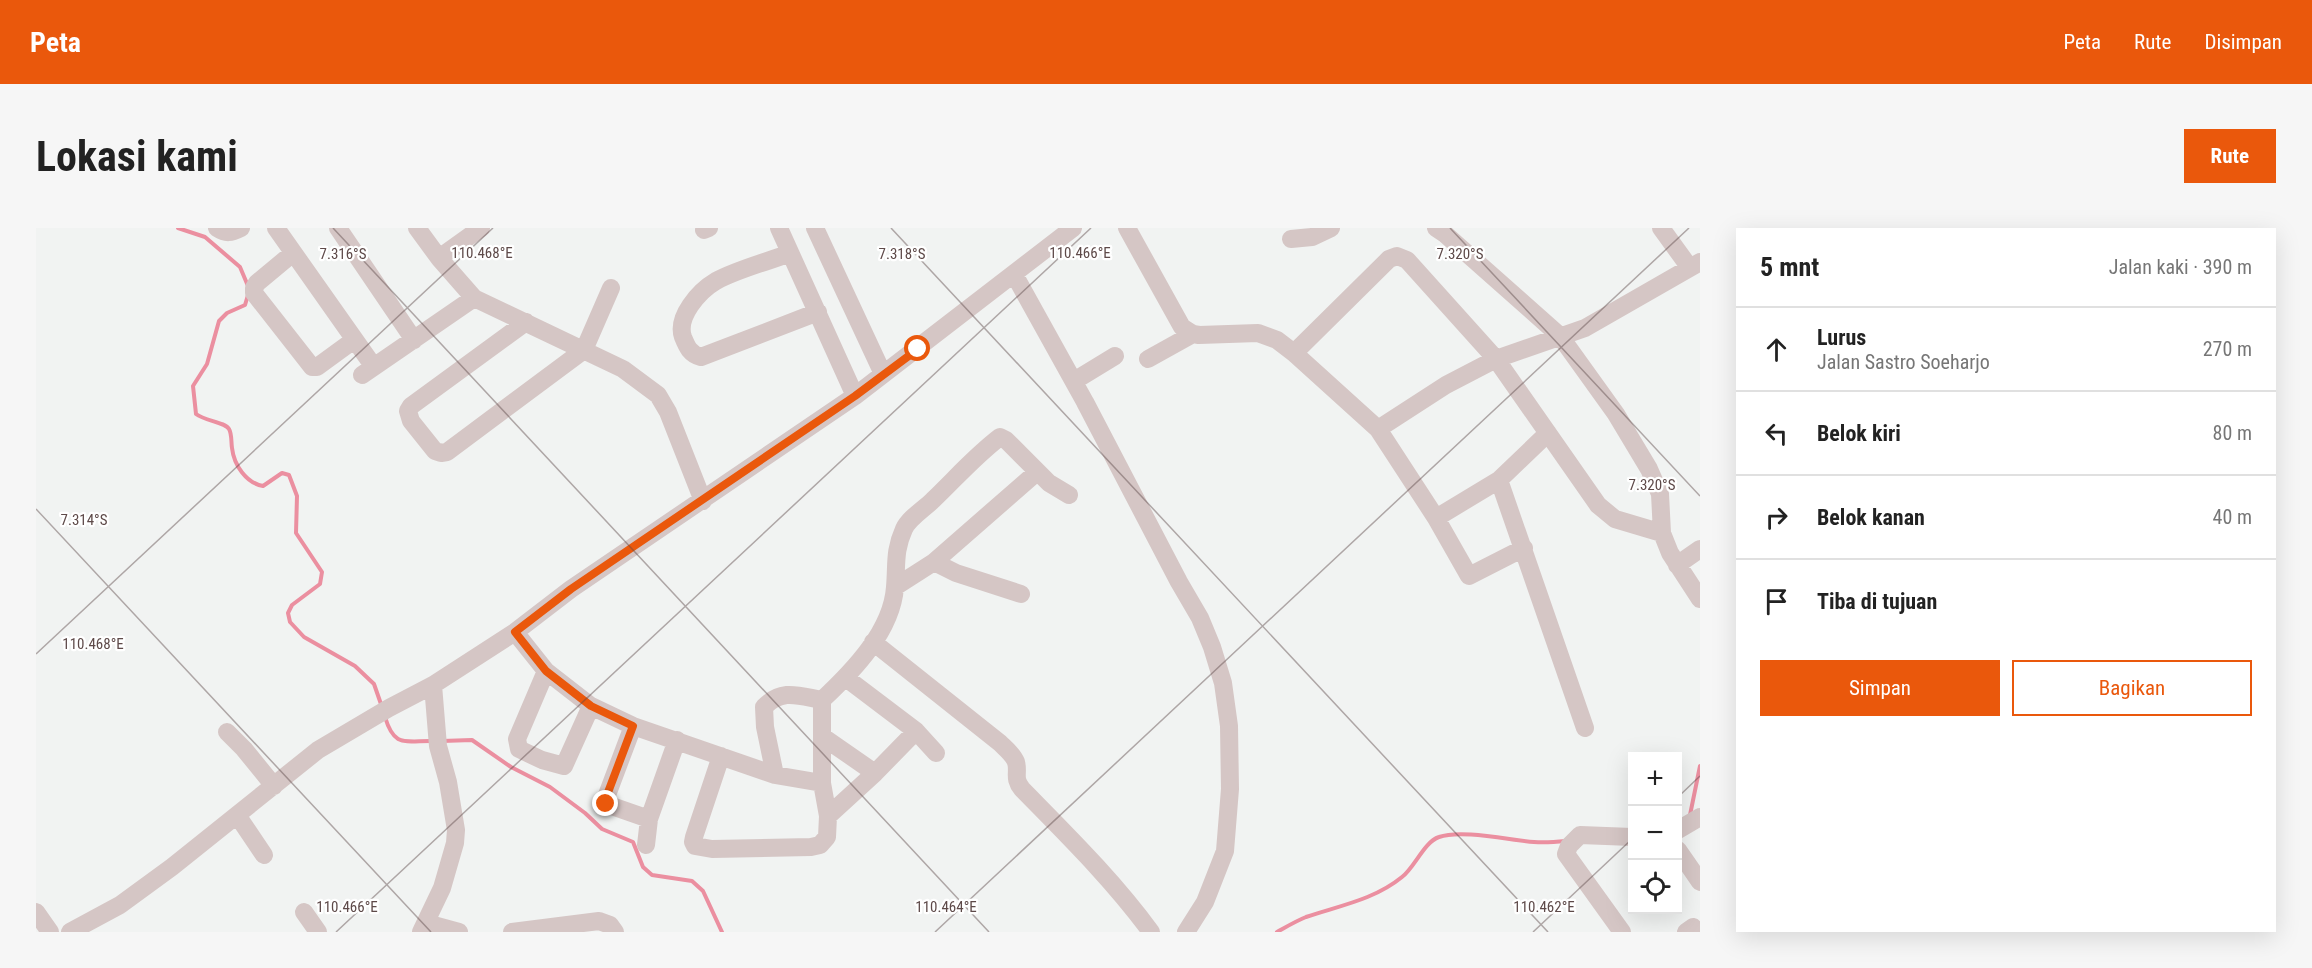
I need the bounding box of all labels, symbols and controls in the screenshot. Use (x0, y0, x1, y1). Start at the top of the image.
text: Peta (30, 26, 81, 59)
text: Peta (2063, 30, 2101, 54)
text: Rute (2134, 30, 2171, 54)
text: Disimpan (2204, 30, 2282, 54)
button: Rute (2184, 129, 2276, 183)
text: Lokasi kami (36, 132, 238, 181)
text: 110.468°E (451, 244, 513, 262)
text: 110.466°E (1049, 244, 1111, 262)
text: 7.316°S (320, 245, 367, 263)
text: 7.318°S (879, 245, 926, 263)
text: 7.320°S (1437, 245, 1484, 263)
text: 5 mnt (1760, 252, 1819, 282)
text: Jalan kaki · 390 m (2109, 255, 2252, 279)
text: Lurus (1817, 325, 1866, 350)
icon: ahead (1760, 333, 1793, 366)
route start (904, 335, 930, 361)
text: 270 m (2203, 337, 2252, 361)
text: Jalan Sastro Soeharjo (1817, 350, 1990, 374)
icon: left (1760, 417, 1793, 450)
text: Belok kiri (1817, 421, 1901, 446)
text: 80 m (2213, 421, 2252, 445)
text: 7.320°S (1629, 476, 1676, 494)
icon: right (1760, 501, 1793, 534)
text: Belok kanan (1817, 505, 1925, 530)
text: 40 m (2213, 505, 2252, 529)
text: 7.314°S (61, 511, 108, 529)
icon: arrive (1760, 585, 1793, 618)
text: Tiba di tujuan (1817, 589, 1937, 614)
text: 110.468°E (62, 635, 124, 653)
button: Simpan (1760, 660, 2000, 716)
button: Bagikan (2012, 660, 2252, 716)
map controls (1628, 752, 1682, 914)
button: + (1628, 752, 1682, 806)
route end (592, 790, 618, 816)
button: − (1628, 806, 1682, 860)
button: locate (1628, 860, 1682, 914)
text: 110.466°E (316, 898, 378, 916)
text: 110.464°E (915, 898, 977, 916)
text: 110.462°E (1513, 898, 1575, 916)

